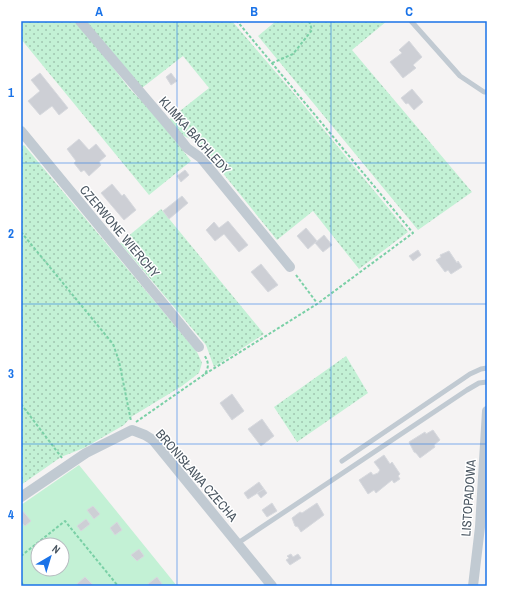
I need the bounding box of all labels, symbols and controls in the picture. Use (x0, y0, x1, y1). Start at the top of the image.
text: A (95, 3, 103, 20)
text: B (250, 3, 258, 20)
text: C (405, 3, 413, 20)
text: 1 (8, 84, 14, 101)
street label: KLIMKA BACHLEDY (155, 93, 234, 178)
street label: CZERWONE WIERCHY (76, 182, 163, 281)
text: 2 (8, 225, 14, 242)
text: 3 (8, 365, 14, 382)
street label: BRONISŁAWA CZECHA (152, 426, 242, 526)
street label: LISTOPADOWA (457, 458, 480, 537)
text: 4 (8, 506, 14, 523)
north arrow (30, 537, 70, 577)
text: N (49, 542, 63, 557)

